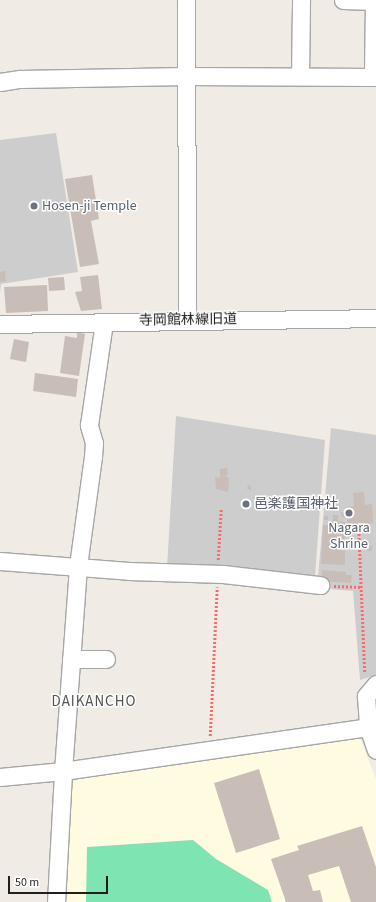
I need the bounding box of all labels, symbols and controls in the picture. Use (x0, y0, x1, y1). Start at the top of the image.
place label: Hosen-ji Temple (42, 198, 137, 214)
marker: Hosen-ji Temple (29, 201, 39, 211)
street label: 寺岡館林線旧道 (139, 311, 237, 329)
place label: 邑楽護国神社 (254, 496, 338, 512)
marker: 邑楽護国神社 (241, 499, 251, 509)
marker: Nagara Shrine (344, 508, 354, 518)
place label: Nagara Shrine (328, 520, 370, 552)
district label: DAIKANCHO (52, 693, 136, 711)
scale bar (10, 868, 110, 894)
text: 50 m (15, 874, 39, 891)

